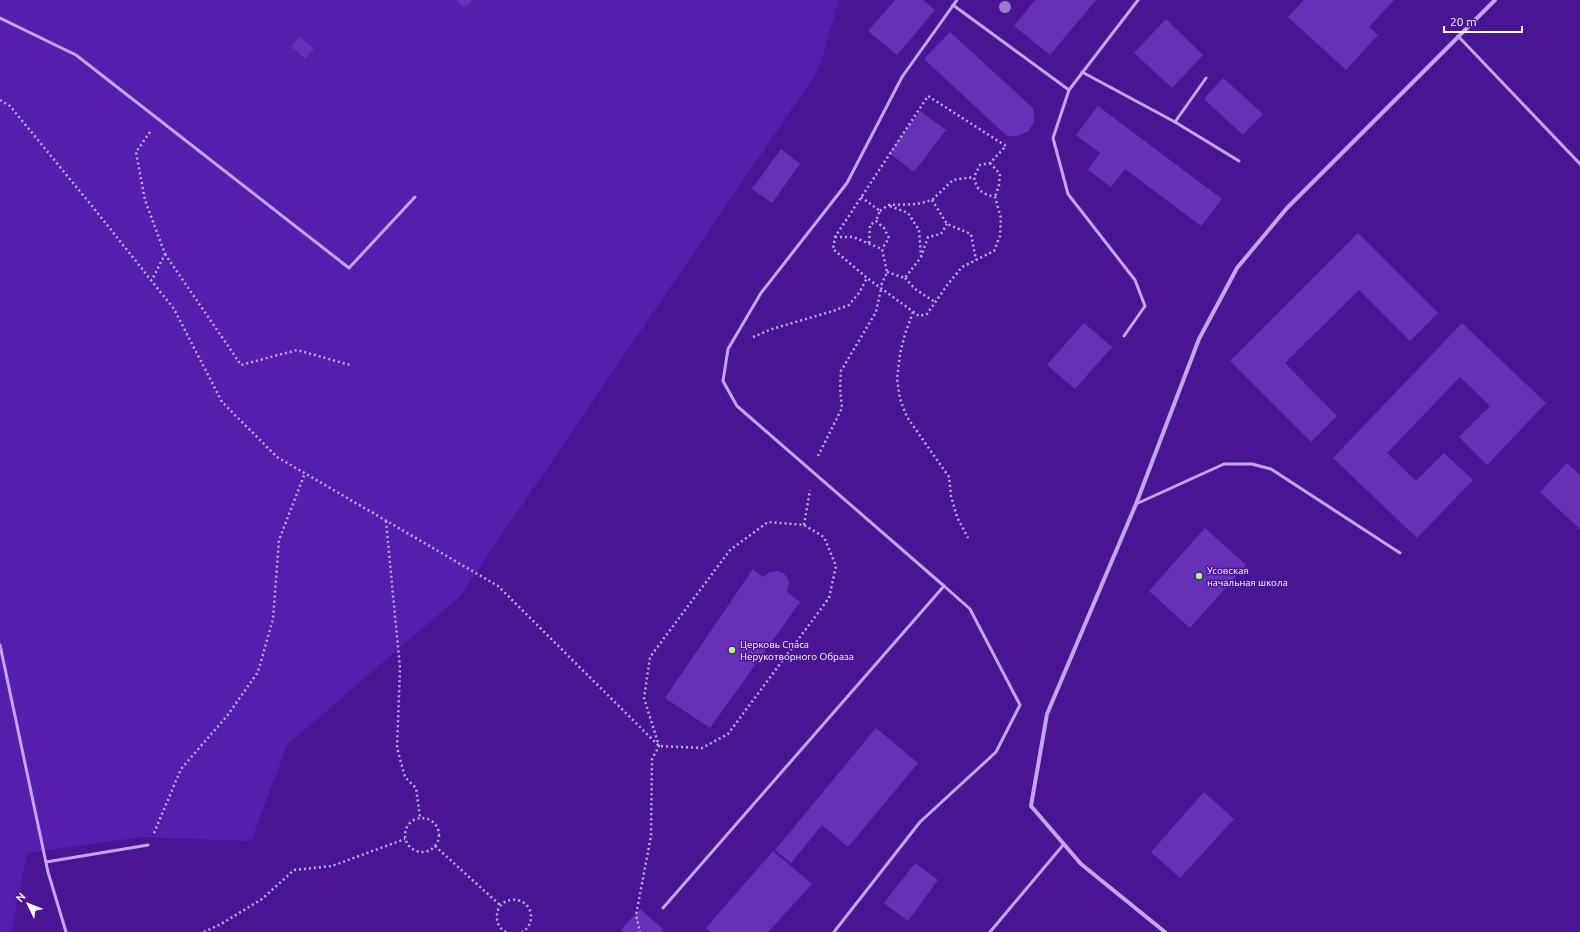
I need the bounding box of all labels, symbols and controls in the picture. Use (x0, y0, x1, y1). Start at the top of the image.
scale bar (1444, 8, 1522, 34)
text: 20 m (1450, 15, 1477, 28)
place label: Усовская начальная школа (1207, 565, 1288, 588)
marker: Усовская начальная школа (1194, 571, 1204, 581)
place label: Церковь Спаса Нерукотворного Образа (740, 639, 854, 662)
marker: Церковь Спаса Нерукотворного Образа (727, 645, 737, 655)
north arrow (8, 884, 48, 924)
text: N (13, 890, 28, 904)

